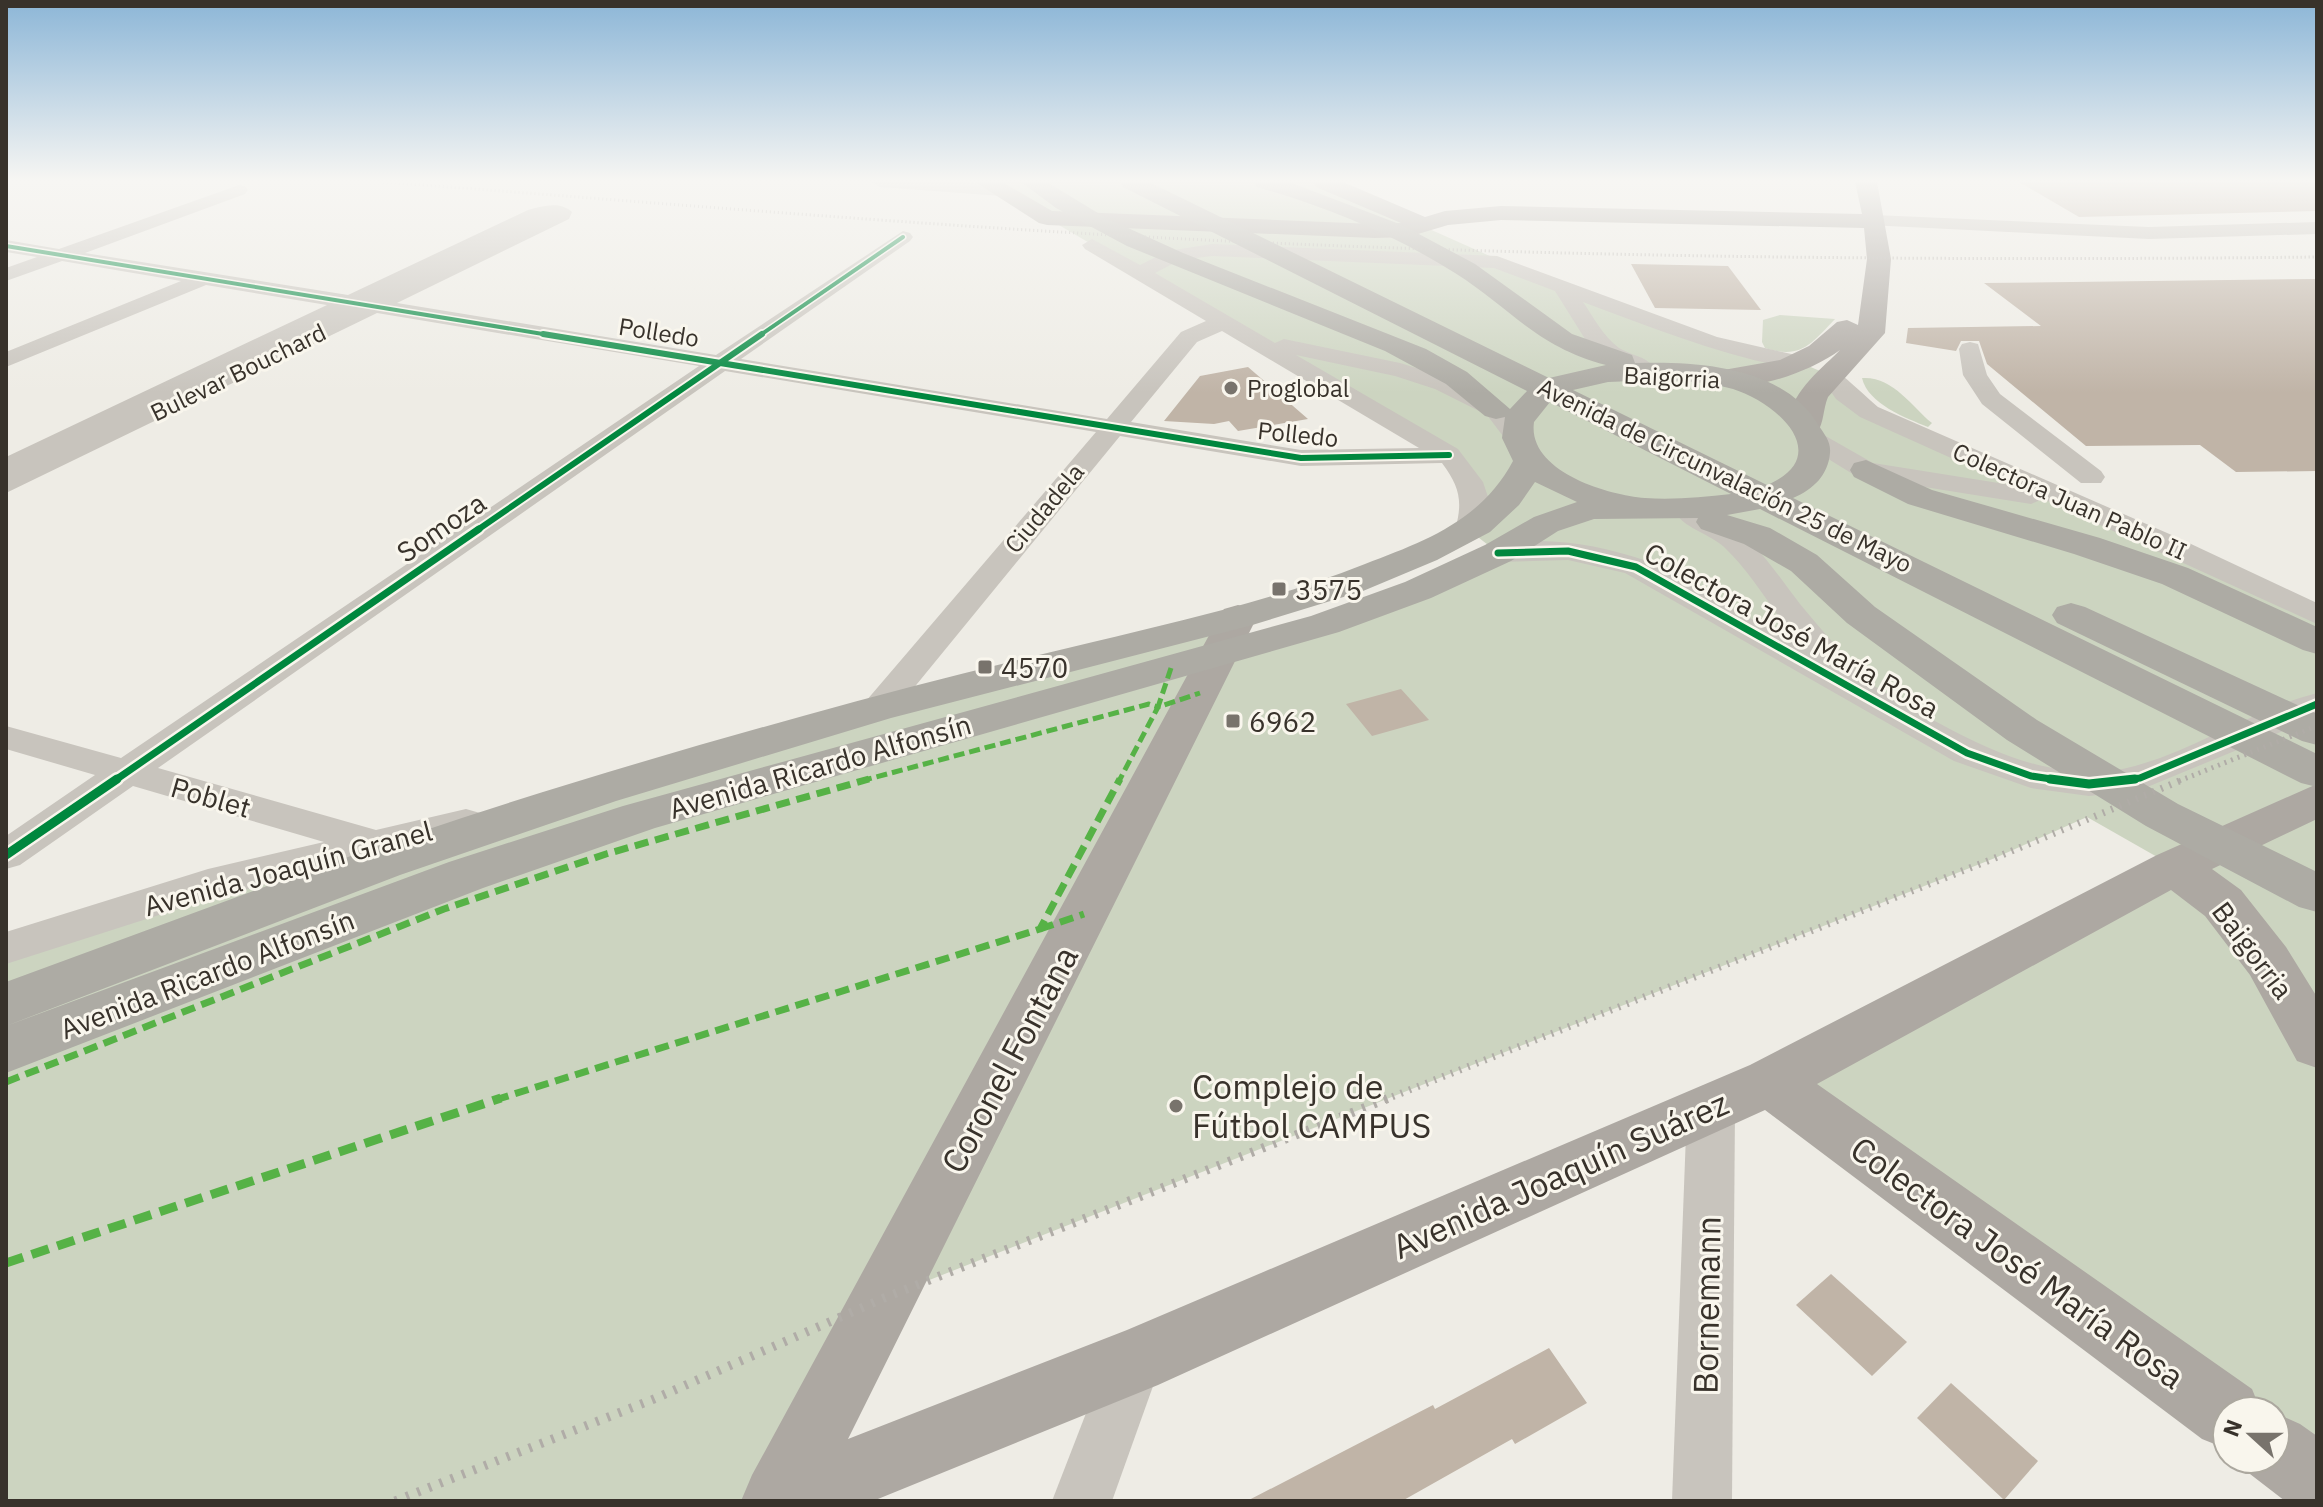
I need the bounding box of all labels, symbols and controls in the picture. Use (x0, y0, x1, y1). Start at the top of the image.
street label: Polledo (617, 310, 701, 354)
street label: Bulevar Bouchard (145, 316, 331, 428)
street label: Baigorria (1623, 358, 1721, 396)
street label: Avenida de Circunvalación 25 de Mayo (1533, 370, 1917, 580)
place label: Proglobal (1247, 372, 1349, 404)
marker: Proglobal (1222, 379, 1240, 397)
street label: Polledo (1256, 414, 1340, 454)
street label: Colectora Juan Pablo II (1948, 435, 2192, 567)
street label: Ciudadela (997, 456, 1091, 560)
street label: Somoza (389, 484, 493, 570)
street label: Colectora José María Rosa (1638, 534, 1946, 726)
place label: 3575 (1295, 571, 1362, 608)
marker: 3575 (1270, 580, 1288, 598)
place label: 4570 (1001, 649, 1068, 686)
marker: 4570 (976, 658, 994, 676)
place label: 6962 (1249, 703, 1316, 740)
street label: Avenida Ricardo Alfonsín (665, 705, 975, 827)
marker: 6962 (1224, 712, 1242, 730)
street label: Poblet (167, 768, 255, 826)
street label: Avenida Joaquín Granel (140, 812, 436, 924)
street label: Baigorria (2204, 894, 2302, 1006)
street label: Avenida Ricardo Alfonsín (55, 901, 359, 1047)
street label: Coronel Fontana (931, 938, 1087, 1180)
place label: Complejo de Fútbol CAMPUS (1192, 1064, 1431, 1147)
street label: Avenida Joaquín Suárez (1385, 1080, 1735, 1268)
marker: Complejo de Fútbol CAMPUS (1167, 1097, 1185, 1115)
street label: Colectora José María Rosa (1842, 1126, 2194, 1398)
street label: Bornemann (1682, 1216, 1730, 1394)
north arrow (2211, 1395, 2291, 1475)
text: N (2215, 1415, 2248, 1440)

